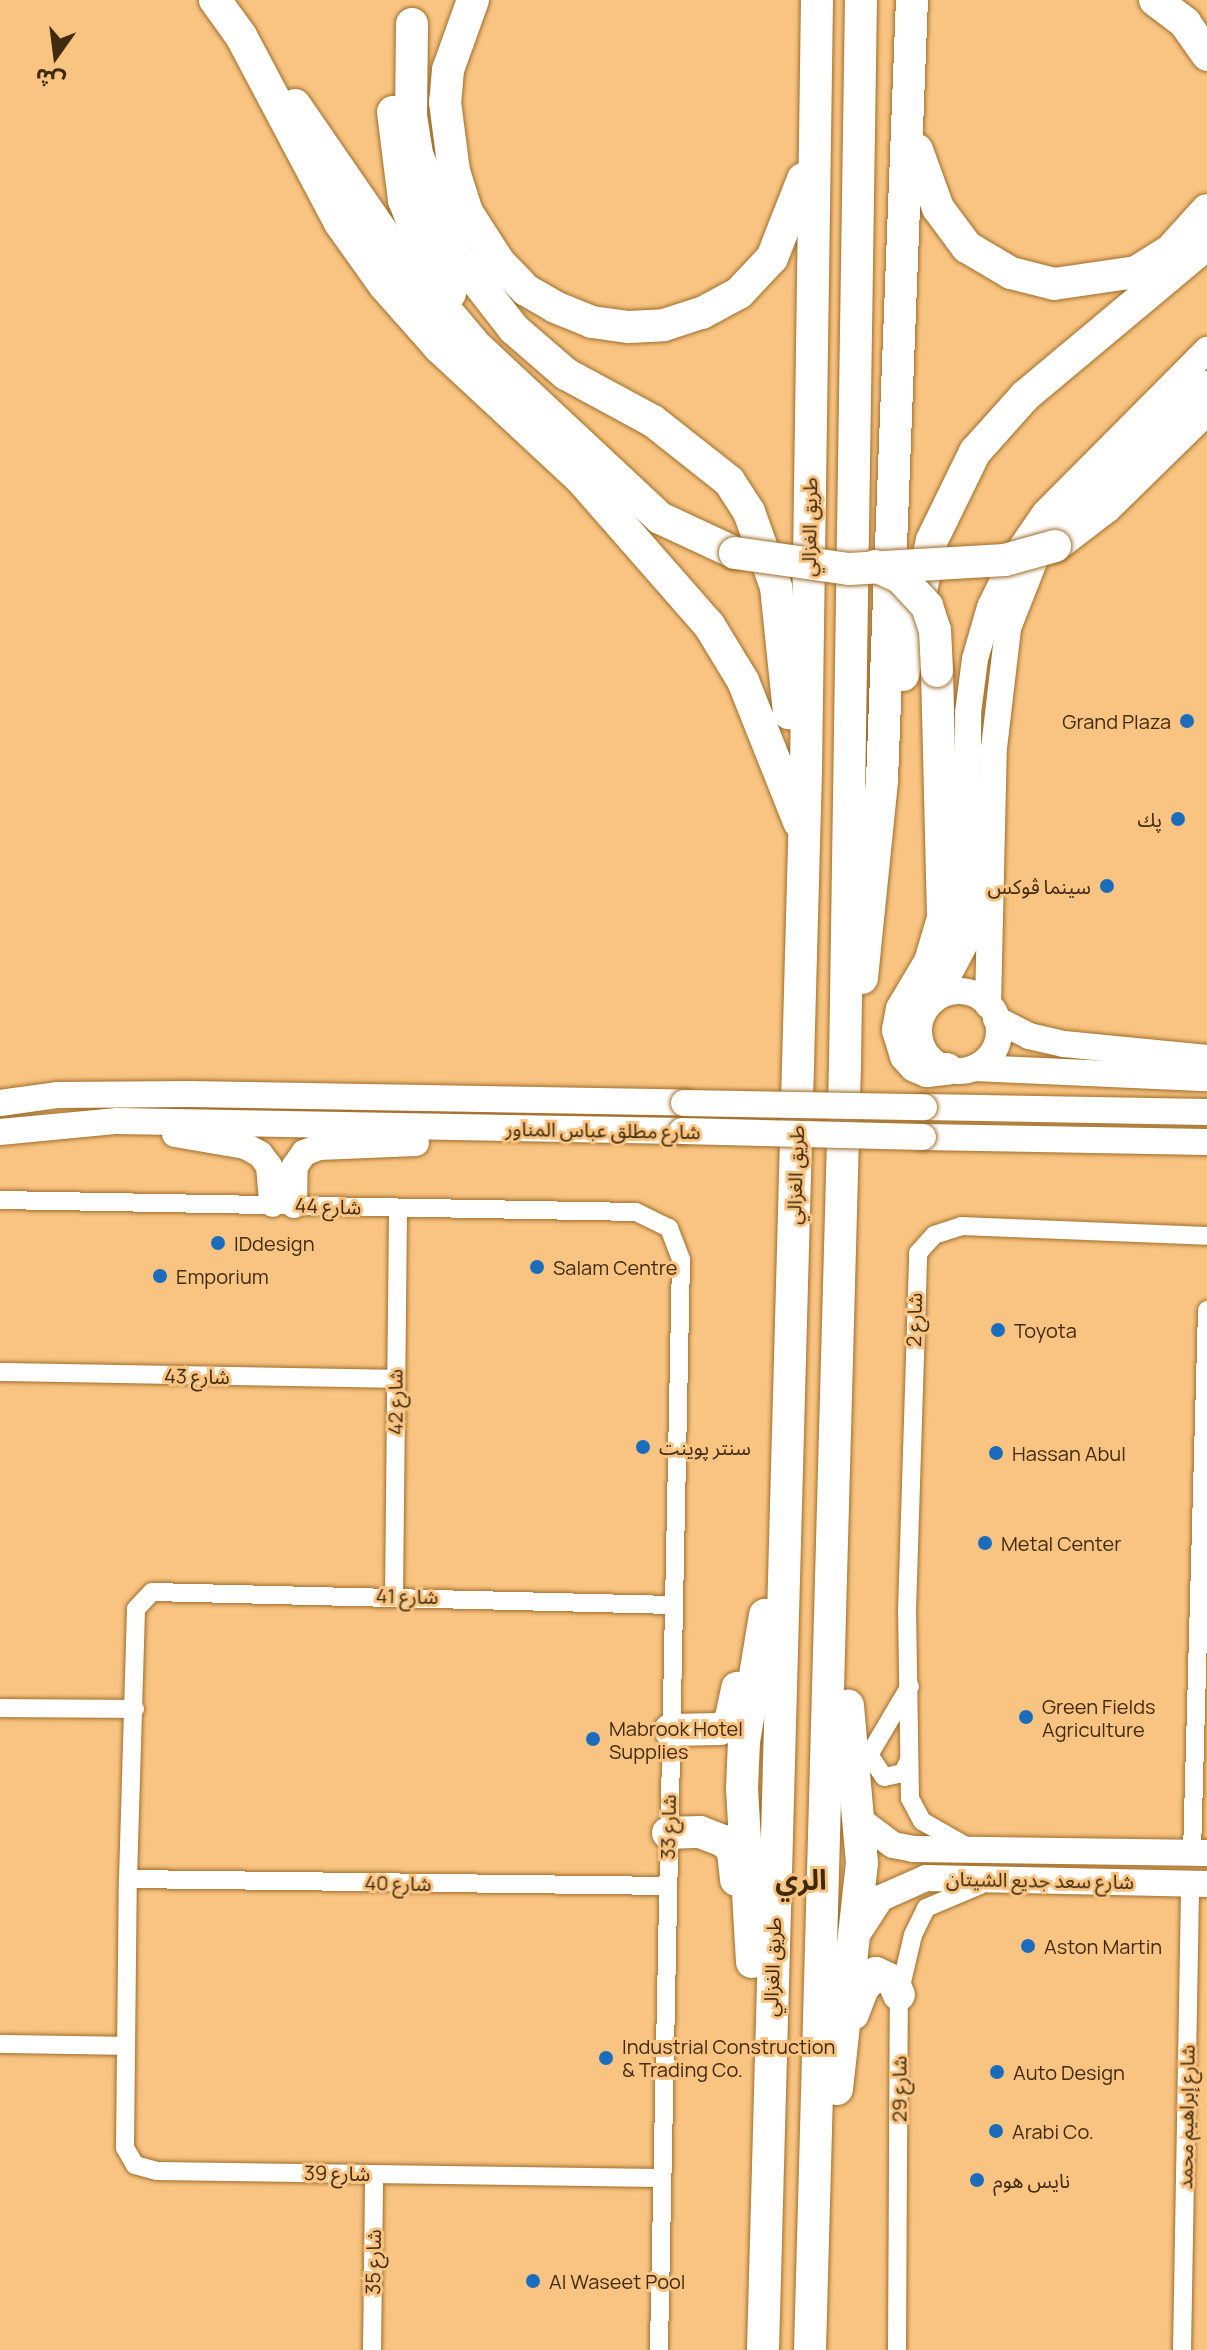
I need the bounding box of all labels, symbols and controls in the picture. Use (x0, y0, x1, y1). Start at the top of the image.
north arrow (16, 16, 96, 96)
text: ش (32, 61, 68, 97)
street label: طريق الغزالي (796, 477, 822, 577)
place label: Grand Plaza (1062, 709, 1171, 733)
marker: Grand Plaza (1178, 712, 1196, 730)
place label: پك (1138, 807, 1162, 831)
marker: پك (1169, 810, 1187, 828)
place label: سينما ڤوكس (988, 874, 1091, 898)
marker: سينما ڤوكس (1098, 877, 1116, 895)
street label: شارع مطلق عباس المناور (505, 1116, 701, 1144)
street label: طريق الغزالي (781, 1125, 809, 1225)
street label: شارع 44 (294, 1193, 362, 1219)
place label: IDdesign (234, 1231, 315, 1255)
marker: IDdesign (209, 1234, 227, 1252)
place label: Salam Centre (553, 1255, 677, 1279)
marker: Salam Centre (528, 1258, 546, 1276)
place label: Emporium (176, 1264, 269, 1288)
marker: Emporium (151, 1267, 169, 1285)
street label: شارع 2 (902, 1293, 926, 1347)
place label: Toyota (1014, 1318, 1077, 1342)
marker: Toyota (989, 1321, 1007, 1339)
street label: شارع 43 (164, 1363, 230, 1389)
street label: شارع 42 (383, 1369, 407, 1435)
place label: سنتر پوينت (659, 1435, 751, 1459)
marker: سنتر پوينت (634, 1438, 652, 1456)
place label: Hassan Abul (1012, 1441, 1126, 1465)
marker: Hassan Abul (987, 1444, 1005, 1462)
place label: Metal Center (1001, 1531, 1121, 1555)
marker: Metal Center (976, 1534, 994, 1552)
street label: شارع 41 (376, 1583, 438, 1609)
place label: Green Fields Agriculture (1042, 1694, 1156, 1741)
marker: Green Fields Agriculture (1017, 1708, 1035, 1726)
place label: Mabrook Hotel Supplies (609, 1716, 743, 1763)
marker: Mabrook Hotel Supplies (584, 1730, 602, 1748)
street label: شارع 33 (655, 1794, 681, 1860)
district label: الري (775, 1862, 827, 1896)
street label: شارع سعد جديع الشيتان (946, 1866, 1134, 1894)
street label: شارع 40 (364, 1870, 432, 1896)
street label: طريق الغزالي (758, 1917, 786, 2017)
place label: Aston Martin (1044, 1934, 1162, 1958)
marker: Aston Martin (1019, 1937, 1037, 1955)
place label: Industrial Construction & Trading Co. (622, 2034, 835, 2081)
street label: شارع إبراهيم محمد (1173, 2044, 1199, 2190)
marker: Industrial Construction & Trading Co. (597, 2049, 615, 2067)
street label: شارع 29 (887, 2056, 911, 2122)
place label: Auto Design (1013, 2060, 1125, 2084)
marker: Auto Design (988, 2063, 1006, 2081)
place label: Arabi Co. (1012, 2119, 1094, 2143)
marker: Arabi Co. (987, 2122, 1005, 2140)
street label: شارع 39 (304, 2160, 370, 2186)
place label: نايس هوم (993, 2168, 1070, 2192)
marker: نايس هوم (968, 2171, 986, 2189)
street label: شارع 35 (360, 2229, 386, 2295)
place label: Al Waseet Pool (549, 2269, 685, 2293)
marker: Al Waseet Pool (524, 2272, 542, 2290)

